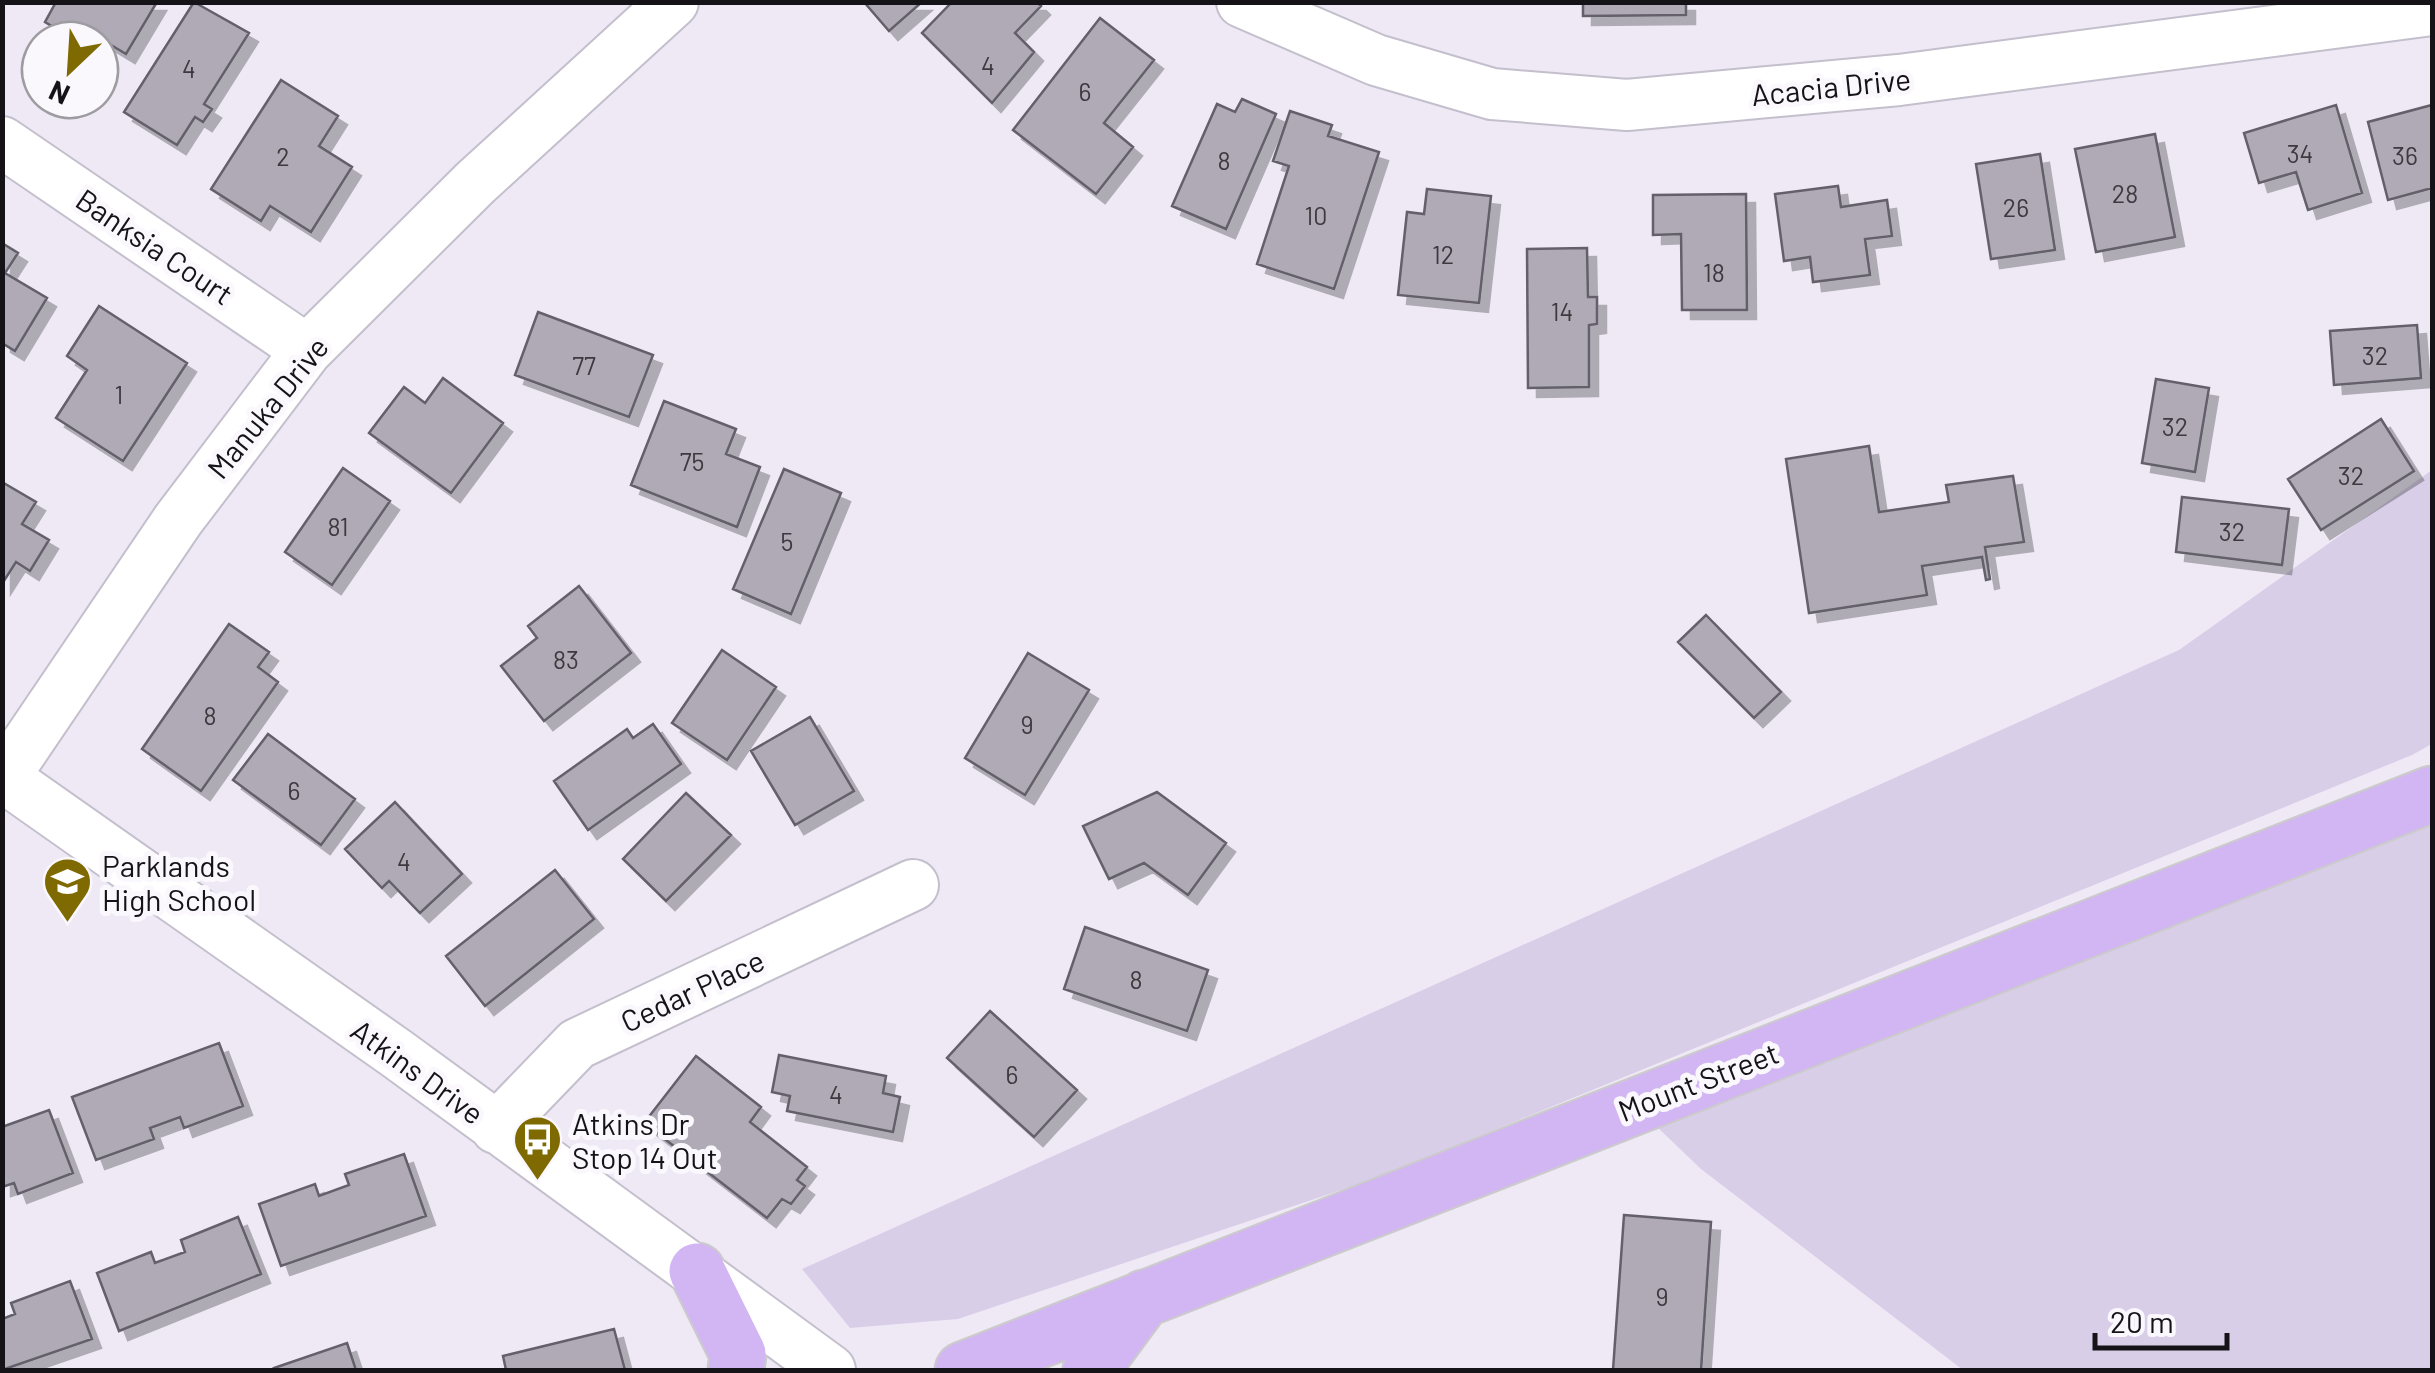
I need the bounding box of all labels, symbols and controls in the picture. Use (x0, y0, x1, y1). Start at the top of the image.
north arrow (20, 20, 120, 120)
house number: 4 (981, 50, 995, 80)
house number: 4 (182, 53, 196, 83)
street label: Acacia Drive (1749, 60, 1913, 112)
text: N (43, 74, 75, 113)
house number: 6 (1079, 76, 1091, 106)
house number: 34 (2287, 138, 2313, 168)
house number: 36 (2392, 140, 2418, 170)
house number: 2 (276, 141, 290, 171)
house number: 8 (1217, 145, 1231, 175)
house number: 28 (2112, 178, 2138, 208)
street label: Banksia Court (70, 180, 240, 312)
house number: 26 (2003, 192, 2029, 222)
house number: 10 (1305, 200, 1327, 230)
house number: 12 (1432, 239, 1454, 269)
house number: 18 (1703, 257, 1725, 287)
house number: 14 (1551, 296, 1573, 326)
street label: Manuka Drive (199, 329, 335, 485)
house number: 32 (2362, 340, 2388, 370)
house number: 77 (572, 350, 596, 380)
house number: 1 (115, 379, 123, 409)
house number: 32 (2162, 411, 2188, 441)
house number: 75 (680, 446, 704, 476)
house number: 32 (2338, 460, 2364, 490)
house number: 81 (327, 511, 349, 541)
house number: 32 (2219, 516, 2245, 546)
house number: 5 (781, 526, 793, 556)
house number: 83 (553, 644, 579, 674)
house number: 8 (203, 700, 217, 730)
house number: 9 (1020, 709, 1034, 739)
house number: 6 (288, 775, 300, 805)
house number: 4 (397, 846, 411, 876)
place label: Parklands High School (102, 847, 256, 917)
school or university icon: Parklands High School (41, 856, 93, 924)
street label: Cedar Place (614, 941, 770, 1039)
house number: 8 (1129, 964, 1143, 994)
street label: Atkins Drive (345, 1011, 491, 1131)
street label: Mount Street (1613, 1034, 1783, 1128)
house number: 6 (1006, 1059, 1018, 1089)
house number: 4 (829, 1079, 843, 1109)
place label: Atkins Dr Stop 14 Out (572, 1105, 718, 1175)
bus stop icon: Atkins Dr Stop 14 Out (511, 1114, 563, 1182)
house number: 9 (1655, 1281, 1669, 1311)
scale bar (2095, 1288, 2228, 1350)
text: 20 m (2110, 1303, 2174, 1339)

